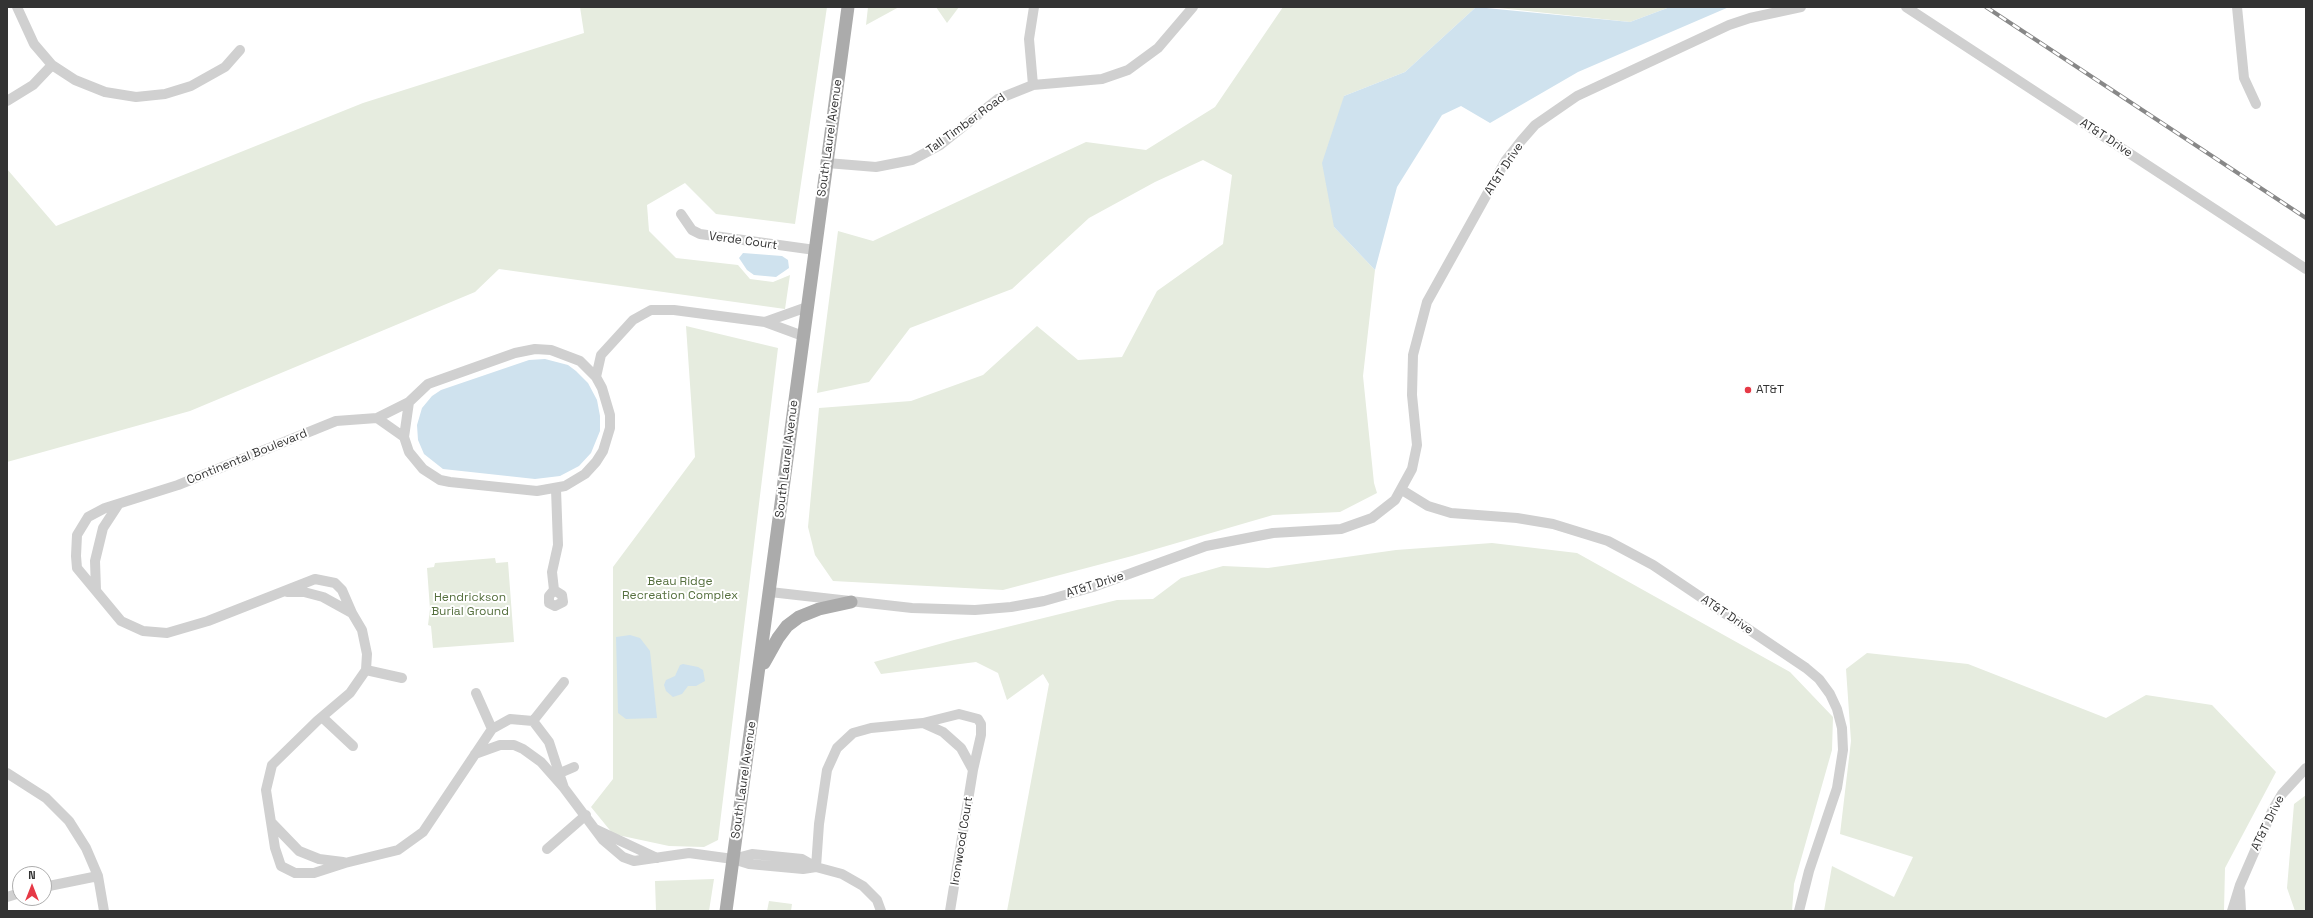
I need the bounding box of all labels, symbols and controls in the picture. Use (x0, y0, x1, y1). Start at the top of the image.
street label: South Laurel Avenue (815, 78, 845, 198)
street label: Tall Timber Road (924, 91, 1008, 157)
street label: AT&T Drive (2077, 116, 2135, 160)
street label: AT&T Drive (1482, 140, 1526, 198)
street label: Verde Court (708, 229, 778, 253)
place label: AT&T (1756, 383, 1784, 397)
marker: AT&T (1743, 385, 1753, 395)
street label: South Laurel Avenue (773, 399, 801, 519)
street label: Continental Boulevard (185, 426, 309, 488)
street label: AT&T Drive (1064, 569, 1126, 601)
park label: Beau Ridge Recreation Complex (622, 575, 738, 603)
park label: Hendrickson Burial Ground (431, 591, 509, 619)
street label: AT&T Drive (1698, 592, 1756, 638)
street label: South Laurel Avenue (729, 720, 759, 840)
street label: AT&T Drive (2248, 793, 2288, 853)
street label: Ironwood Court (948, 796, 976, 886)
north arrow (12, 866, 52, 906)
text: N (28, 868, 36, 882)

